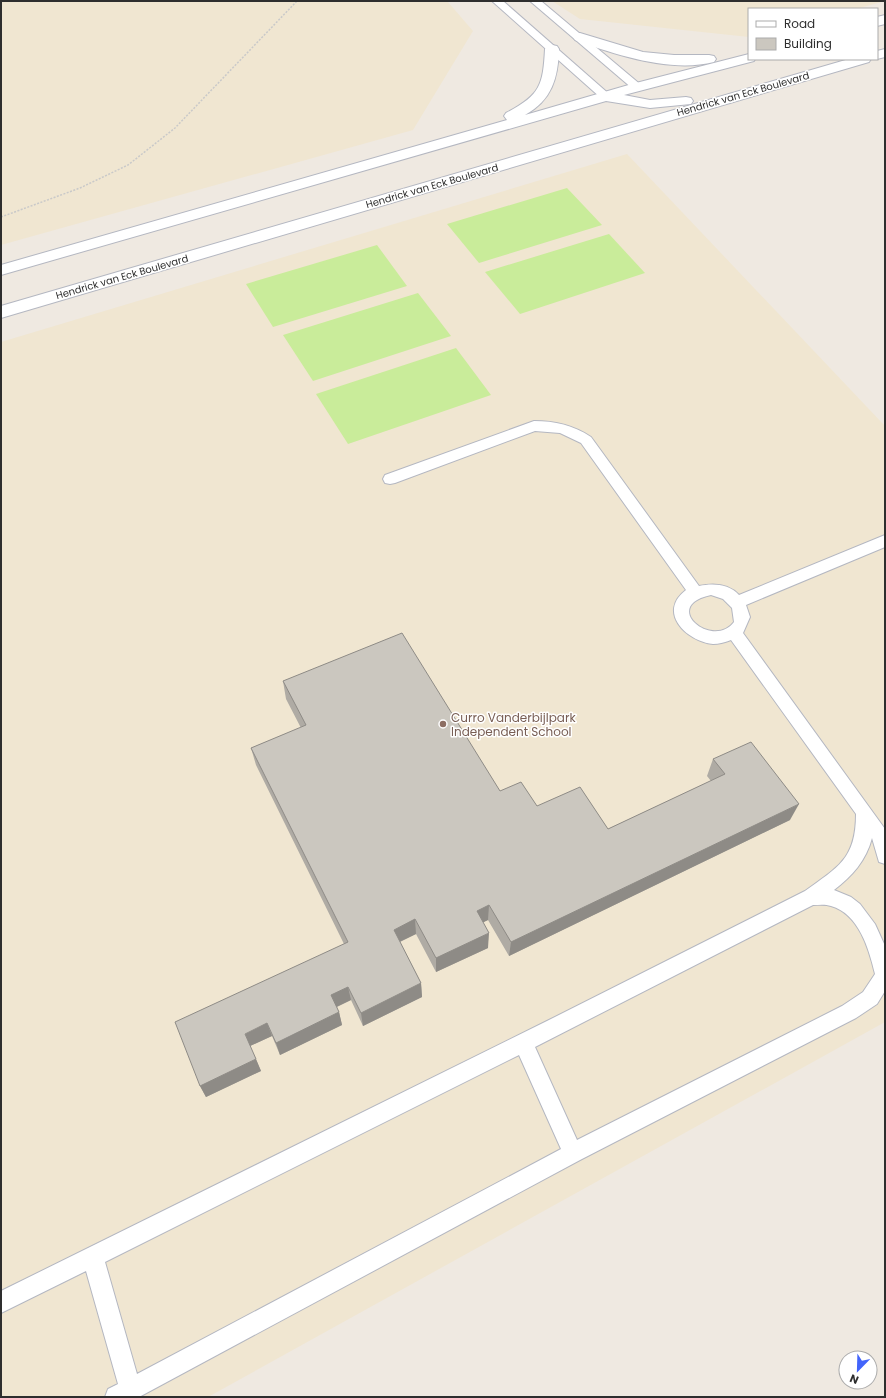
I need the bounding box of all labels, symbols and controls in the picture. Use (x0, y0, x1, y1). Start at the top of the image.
legend (748, 8, 878, 60)
text: Road (784, 15, 815, 32)
text: Building (784, 35, 832, 52)
street label: Hendrick van Eck Boulevard (675, 68, 811, 120)
street label: Hendrick van Eck Boulevard (364, 160, 500, 212)
street label: Hendrick van Eck Boulevard (54, 251, 190, 303)
place label: Curro Vanderbijlpark Independent School (451, 709, 576, 740)
marker: Curro Vanderbijlpark Independent School (438, 719, 448, 729)
north arrow (838, 1350, 878, 1390)
text: N (847, 1370, 861, 1388)

